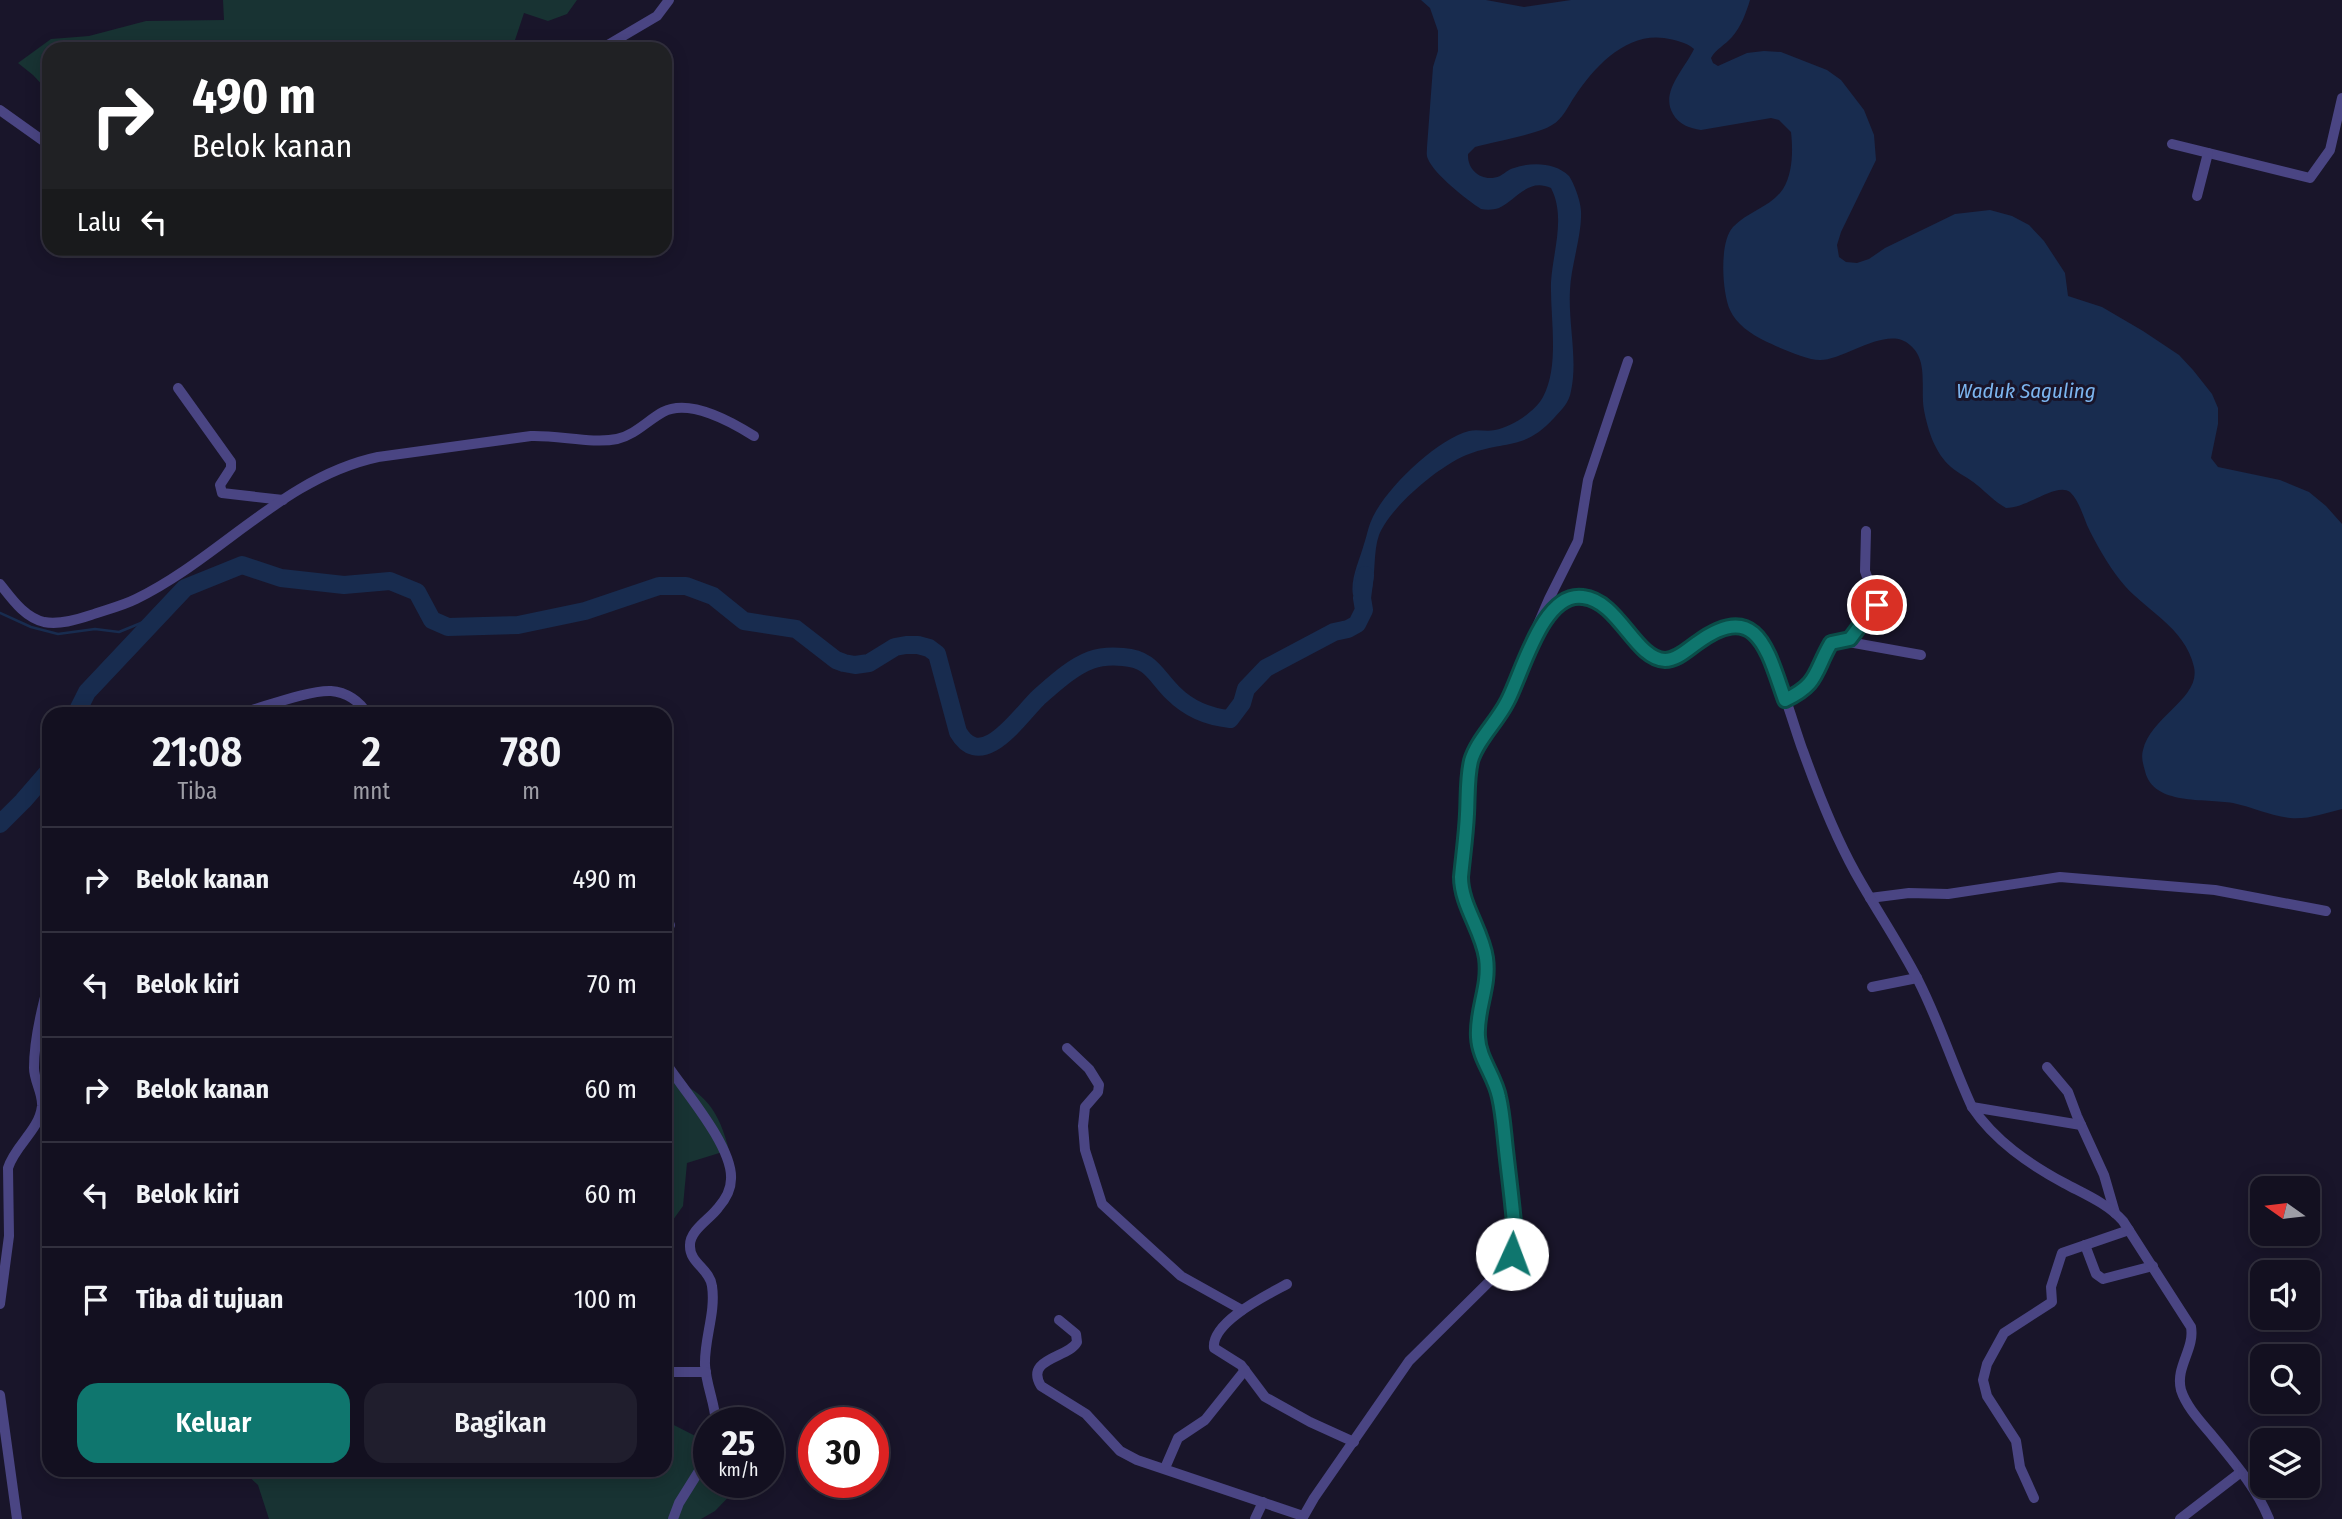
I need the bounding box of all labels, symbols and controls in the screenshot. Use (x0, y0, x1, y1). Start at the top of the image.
text: 490 m (192, 67, 316, 126)
icon: right (77, 70, 168, 161)
text: Belok kanan (192, 127, 352, 165)
icon: left (135, 203, 173, 241)
text: Lalu (77, 207, 121, 238)
water label: Waduk Saguling (1956, 378, 2096, 404)
pin (1847, 575, 1907, 635)
icon: arrive (1858, 586, 1896, 624)
text: 21:08 (152, 727, 242, 777)
text: 2 (362, 727, 381, 777)
text: 780 (500, 727, 562, 777)
text: Tiba (177, 777, 217, 805)
text: mnt (353, 777, 390, 805)
text: m (522, 777, 540, 805)
icon: right (77, 861, 115, 899)
text: Belok kanan (136, 864, 269, 895)
text: 490 m (573, 864, 637, 895)
icon: left (77, 966, 115, 1004)
text: Belok kiri (136, 969, 239, 1000)
text: 70 m (587, 969, 637, 1000)
icon: right (77, 1071, 115, 1109)
text: Belok kanan (136, 1074, 269, 1105)
text: 60 m (584, 1074, 637, 1105)
icon: left (77, 1176, 115, 1214)
north arrow (2250, 1176, 2320, 1246)
map controls (2250, 1176, 2320, 1498)
text: Belok kiri (136, 1179, 239, 1210)
text: 60 m (584, 1179, 637, 1210)
position arrow (1475, 1217, 1549, 1291)
button: sound (2250, 1260, 2320, 1330)
icon: arrive (77, 1281, 115, 1319)
text: Tiba di tujuan (136, 1284, 283, 1315)
text: 100 m (574, 1284, 637, 1315)
button: search (2250, 1344, 2320, 1414)
button: Keluar (77, 1383, 350, 1463)
button: Bagikan (364, 1383, 637, 1463)
speed limit sign: 30 (798, 1407, 889, 1498)
text: 25 (722, 1422, 755, 1464)
button: layers (2250, 1428, 2320, 1498)
text: km/h (718, 1459, 759, 1481)

